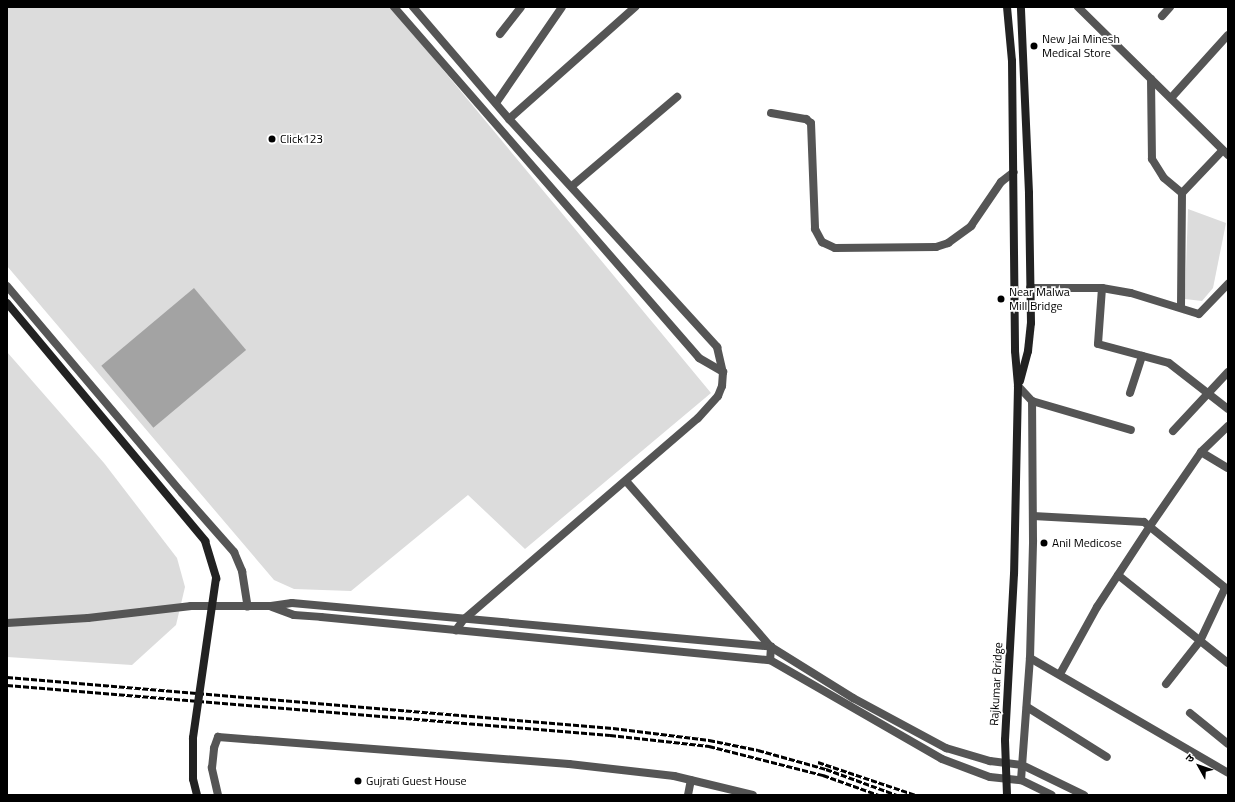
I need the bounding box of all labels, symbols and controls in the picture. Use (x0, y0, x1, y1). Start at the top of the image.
place label: New Jai Minesh Medical Store (1042, 32, 1120, 60)
marker: New Jai Minesh Medical Store (1029, 41, 1039, 51)
place label: Click123 (280, 132, 323, 146)
marker: Click123 (267, 134, 277, 144)
place label: Near Malwa Mill Bridge (1009, 285, 1070, 313)
marker: Near Malwa Mill Bridge (996, 294, 1006, 304)
place label: Anil Medicose (1052, 536, 1122, 550)
marker: Anil Medicose (1039, 538, 1049, 548)
street label: Rajkumar Bridge (987, 642, 1005, 726)
north arrow (1179, 746, 1219, 786)
text: उ (1182, 751, 1198, 766)
place label: Gujrati Guest House (366, 774, 467, 788)
marker: Gujrati Guest House (353, 776, 363, 786)

